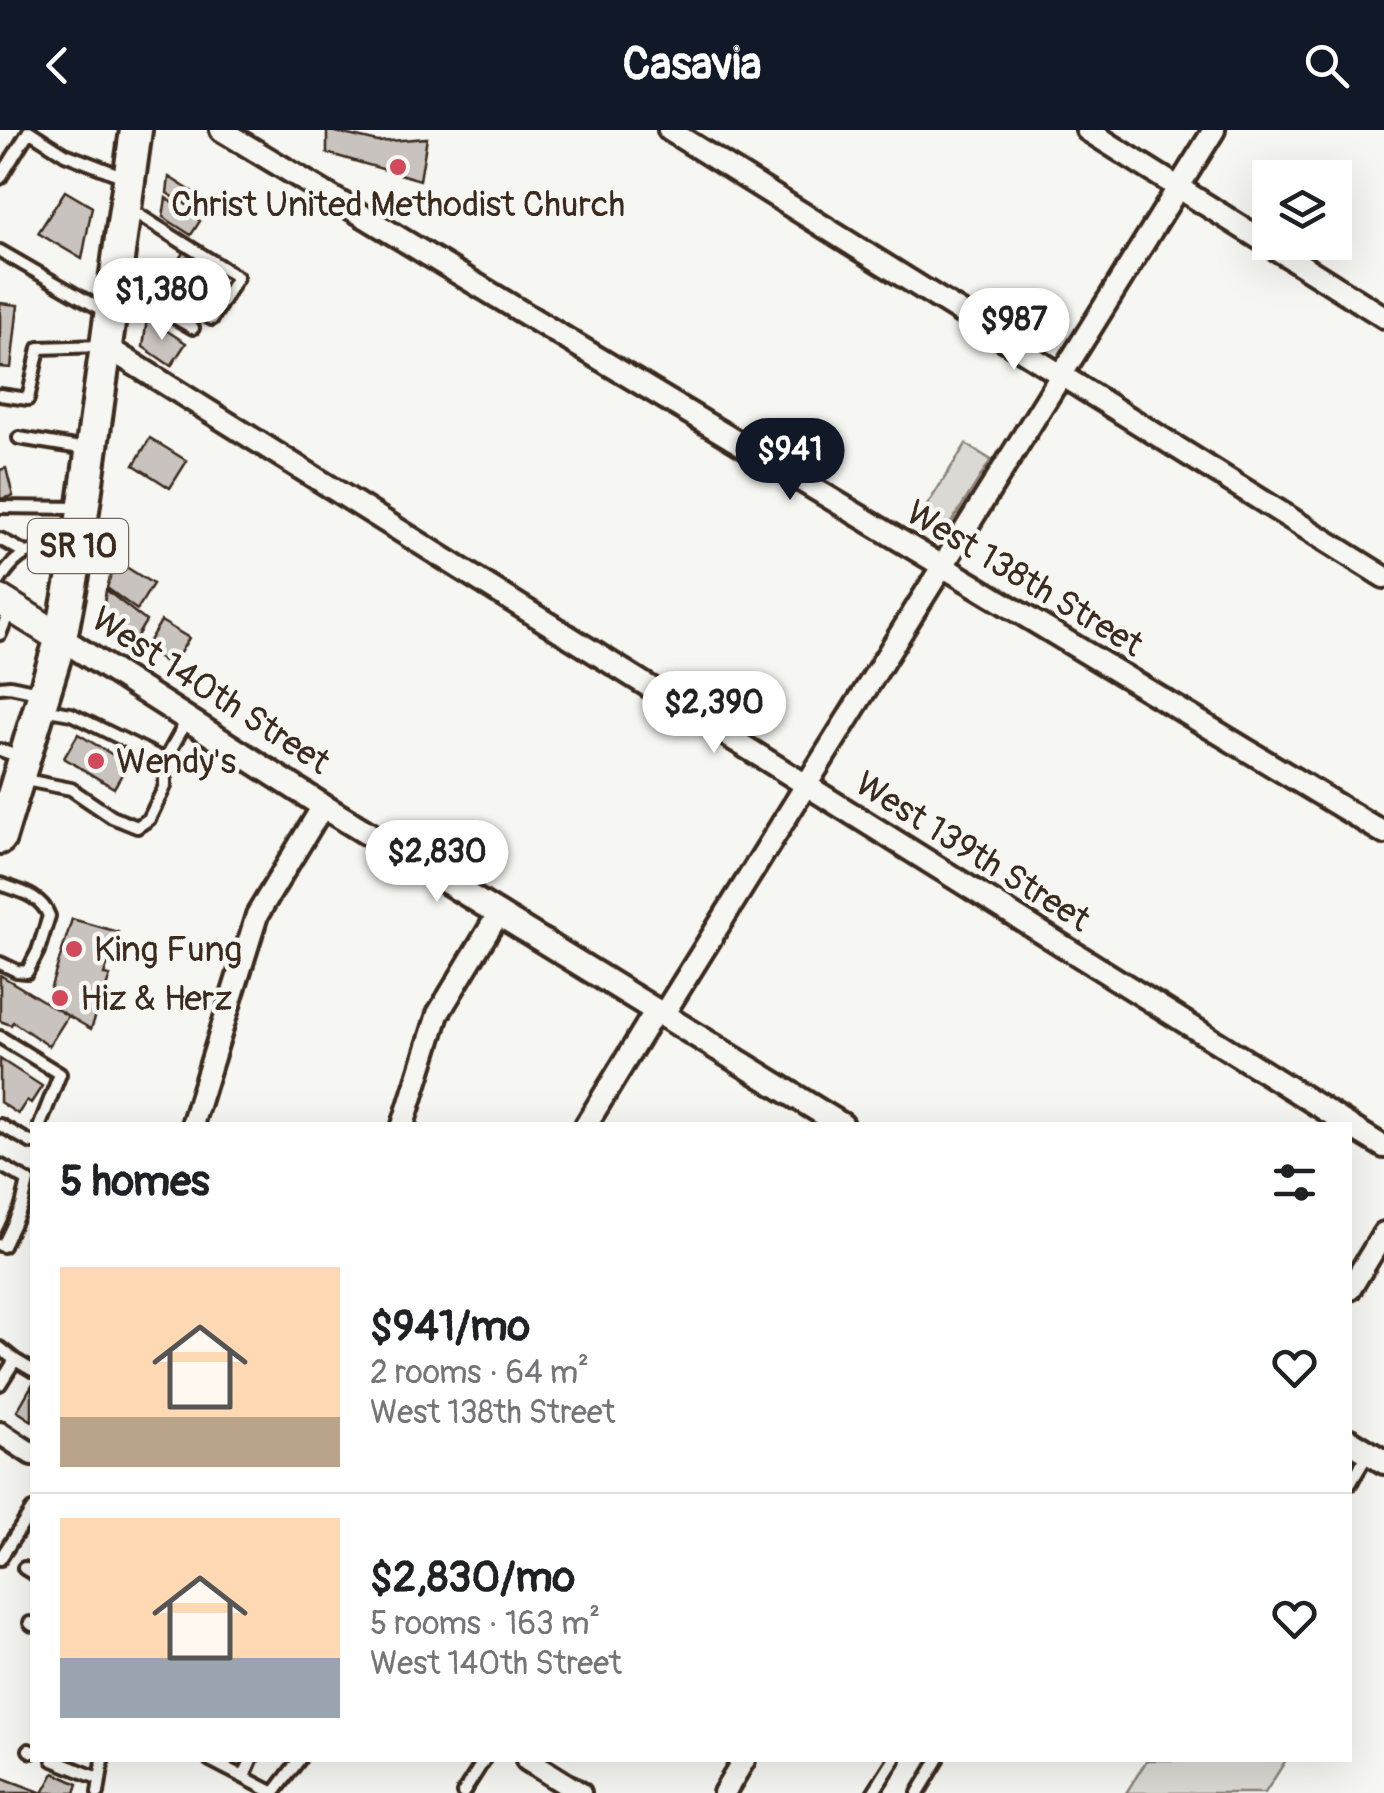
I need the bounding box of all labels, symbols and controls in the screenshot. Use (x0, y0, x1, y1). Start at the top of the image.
text: Casavia (623, 37, 761, 93)
icon: back (30, 38, 85, 93)
icon: search (1299, 38, 1354, 93)
marker: Christ United Methodist Church (387, 156, 409, 178)
map controls (1252, 160, 1352, 260)
button: layers (1252, 160, 1352, 260)
place label: Christ United Methodist Church (171, 183, 625, 227)
pin: $1,380 (81, 258, 243, 343)
text: $1,380 (115, 270, 209, 310)
pin: $987 (955, 288, 1073, 373)
text: $987 (981, 300, 1047, 340)
pin: $941 (731, 418, 849, 503)
text: $941 (758, 430, 822, 470)
street label: West 138th Street (898, 491, 1152, 667)
road number: SR 10 (28, 519, 128, 573)
street label: West 140th Street (83, 597, 339, 785)
pin: $2,390 (633, 671, 795, 756)
text: $2,390 (664, 683, 764, 723)
place label: Wendy's (116, 740, 237, 784)
marker: Wendy's (85, 750, 107, 772)
street label: West 139th Street (847, 762, 1099, 942)
pin: $2,830 (356, 820, 518, 905)
text: $2,830 (387, 832, 487, 872)
place label: King Fung (94, 928, 242, 972)
marker: King Fung (63, 938, 85, 960)
place label: Hiz & Herz (80, 977, 232, 1021)
marker: Hiz & Herz (49, 987, 71, 1009)
icon: filters (1267, 1155, 1322, 1210)
text: 5 homes (60, 1156, 210, 1208)
text: $941/mo (370, 1301, 530, 1353)
icon: home (140, 1307, 260, 1427)
icon: heart (1267, 1340, 1322, 1395)
text: 2 rooms · 64 m² (370, 1353, 589, 1393)
text: West 138th Street (370, 1393, 615, 1433)
text: $2,830/mo (370, 1552, 575, 1604)
icon: home (140, 1558, 260, 1678)
icon: heart (1267, 1591, 1322, 1646)
text: 5 rooms · 163 m² (370, 1604, 600, 1644)
text: West 140th Street (370, 1644, 622, 1684)

